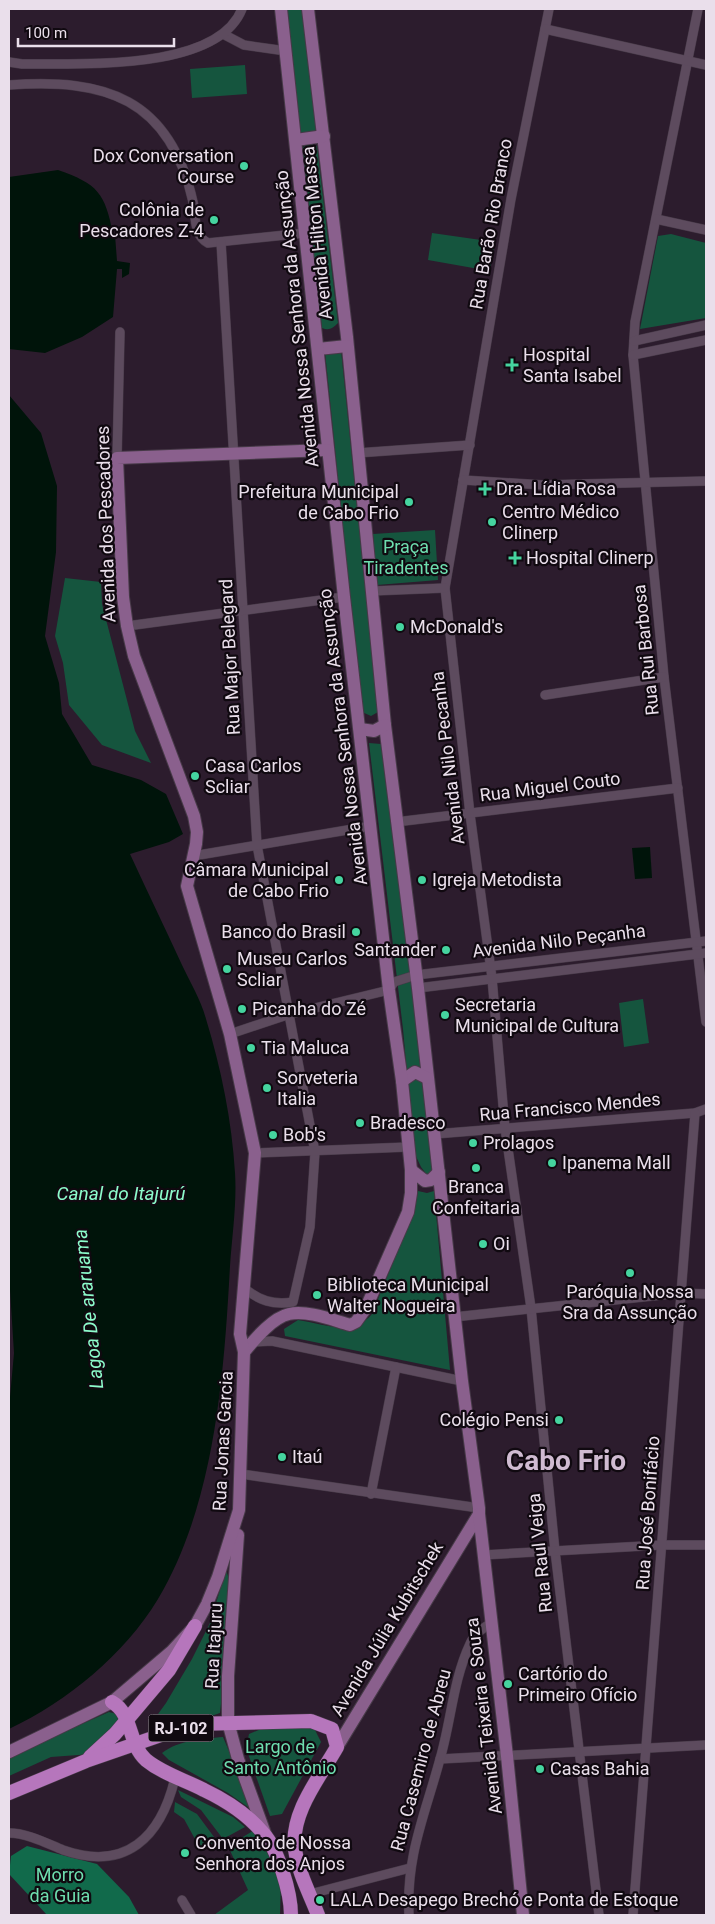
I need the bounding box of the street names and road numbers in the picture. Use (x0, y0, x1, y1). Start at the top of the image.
street label: Rua Barão Rio Branco (465, 137, 516, 311)
street label: Avenida Hilton Massa (297, 145, 336, 321)
street label: Avenida Nossa Senhora da Assunção (270, 169, 323, 469)
street label: Avenida dos Pescadores (92, 425, 119, 623)
street label: Rua Major Belegard (215, 578, 244, 736)
street label: Rua Rui Barbosa (628, 583, 663, 717)
street label: Avenida Nossa Senhora da Assunção (314, 588, 371, 887)
street label: Avenida Nilo Pecanha (426, 670, 469, 846)
street label: Rua Miguel Couto (478, 767, 622, 806)
street label: Avenida Nilo Peçanha (471, 919, 647, 962)
street label: Rua Francisco Mendes (478, 1088, 661, 1125)
street label: Rua Jonas Garcia (208, 1370, 237, 1512)
street label: Rua José Bonifácio (632, 1435, 663, 1591)
street label: Rua Raul Veiga (523, 1492, 556, 1614)
street label: Avenida Júlia Kubitschek (326, 1537, 447, 1720)
street label: Rua Itajuru (201, 1602, 226, 1690)
street label: Avenida Teixeira e Souza (461, 1617, 506, 1816)
street label: Rua Casemiro de Abreu (386, 1666, 455, 1853)
road number: RJ-102 (148, 1715, 214, 1742)

